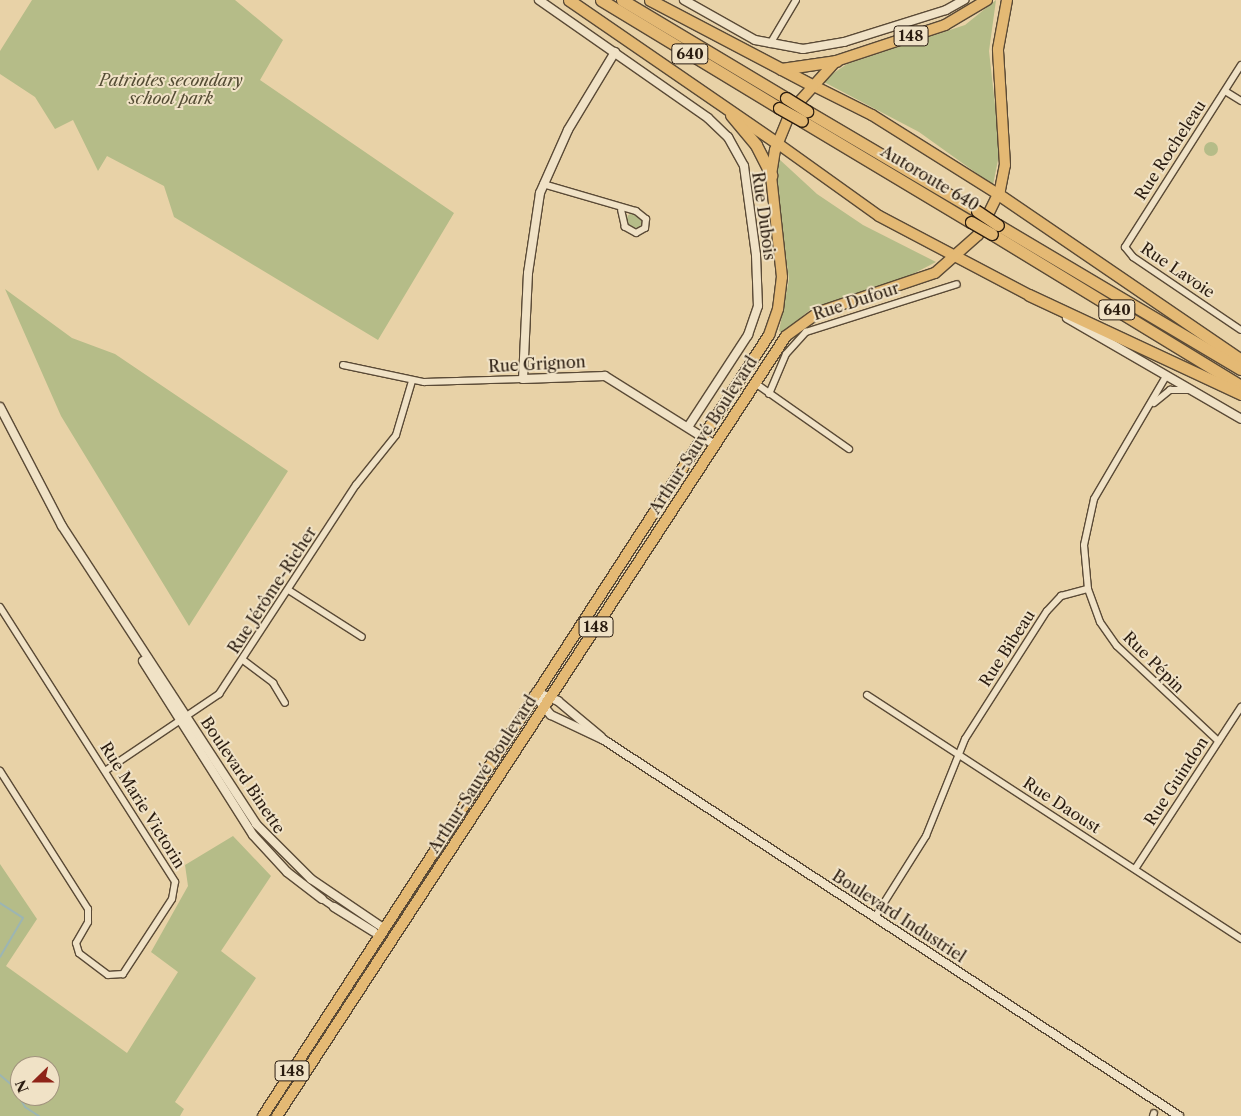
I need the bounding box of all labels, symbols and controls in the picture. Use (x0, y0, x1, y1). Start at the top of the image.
road number: 148 (894, 24, 928, 48)
road number: 640 (671, 42, 709, 66)
park label: Patriotes secondary school park (99, 70, 243, 108)
street label: Rue Rocheleau (1130, 96, 1210, 204)
street label: Autoroute 640 (878, 141, 982, 215)
street label: Rue Dubois (748, 171, 780, 261)
street label: Rue Lavoie (1137, 238, 1219, 302)
street label: Rue Dufour (810, 278, 902, 324)
road number: 640 (1098, 298, 1136, 322)
street label: Rue Grignon (488, 352, 586, 376)
street label: Arthur-Sauvé Boulevard (645, 353, 761, 517)
street label: Rue Jérôme-Richer (224, 523, 320, 657)
street label: Rue Bibeau (975, 606, 1039, 690)
road number: 148 (578, 614, 614, 640)
street label: Rue Pépin (1119, 627, 1189, 697)
street label: Arthur-Sauvé Boulevard (424, 692, 540, 856)
street label: Boulevard Binette (197, 713, 289, 837)
street label: Rue Guindon (1140, 733, 1212, 829)
street label: Rue Marie Victorin (96, 738, 190, 872)
street label: Rue Daoust (1020, 773, 1104, 837)
street label: Boulevard Industriel (829, 866, 969, 966)
north arrow (10, 1056, 60, 1106)
road number: 148 (274, 1058, 310, 1084)
text: N (11, 1077, 33, 1095)

